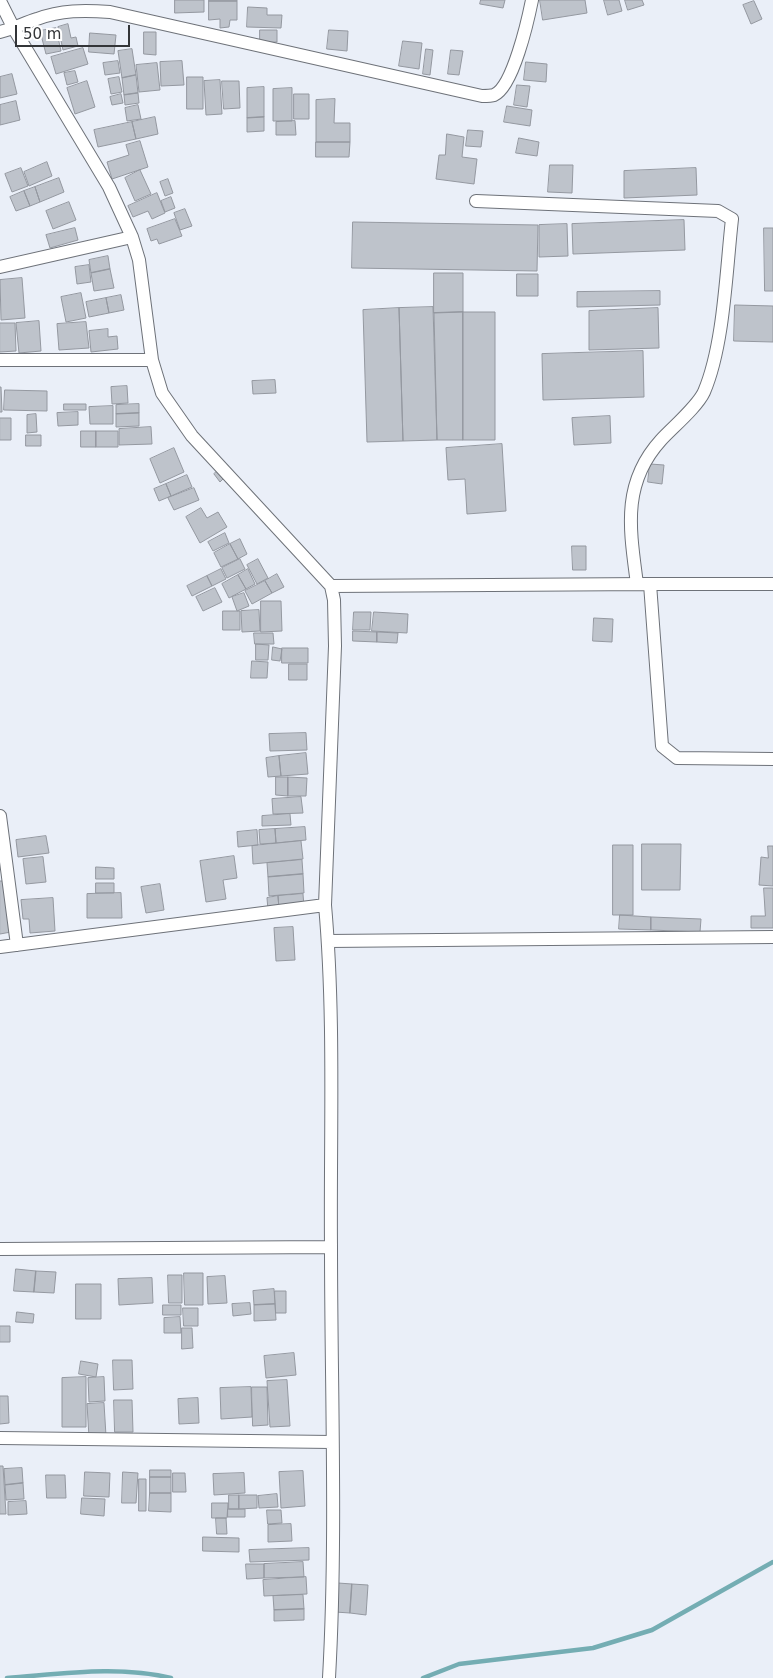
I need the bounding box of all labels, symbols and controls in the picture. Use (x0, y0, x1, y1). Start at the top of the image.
scale bar (18, 15, 132, 47)
text: 50 m (23, 25, 61, 43)

